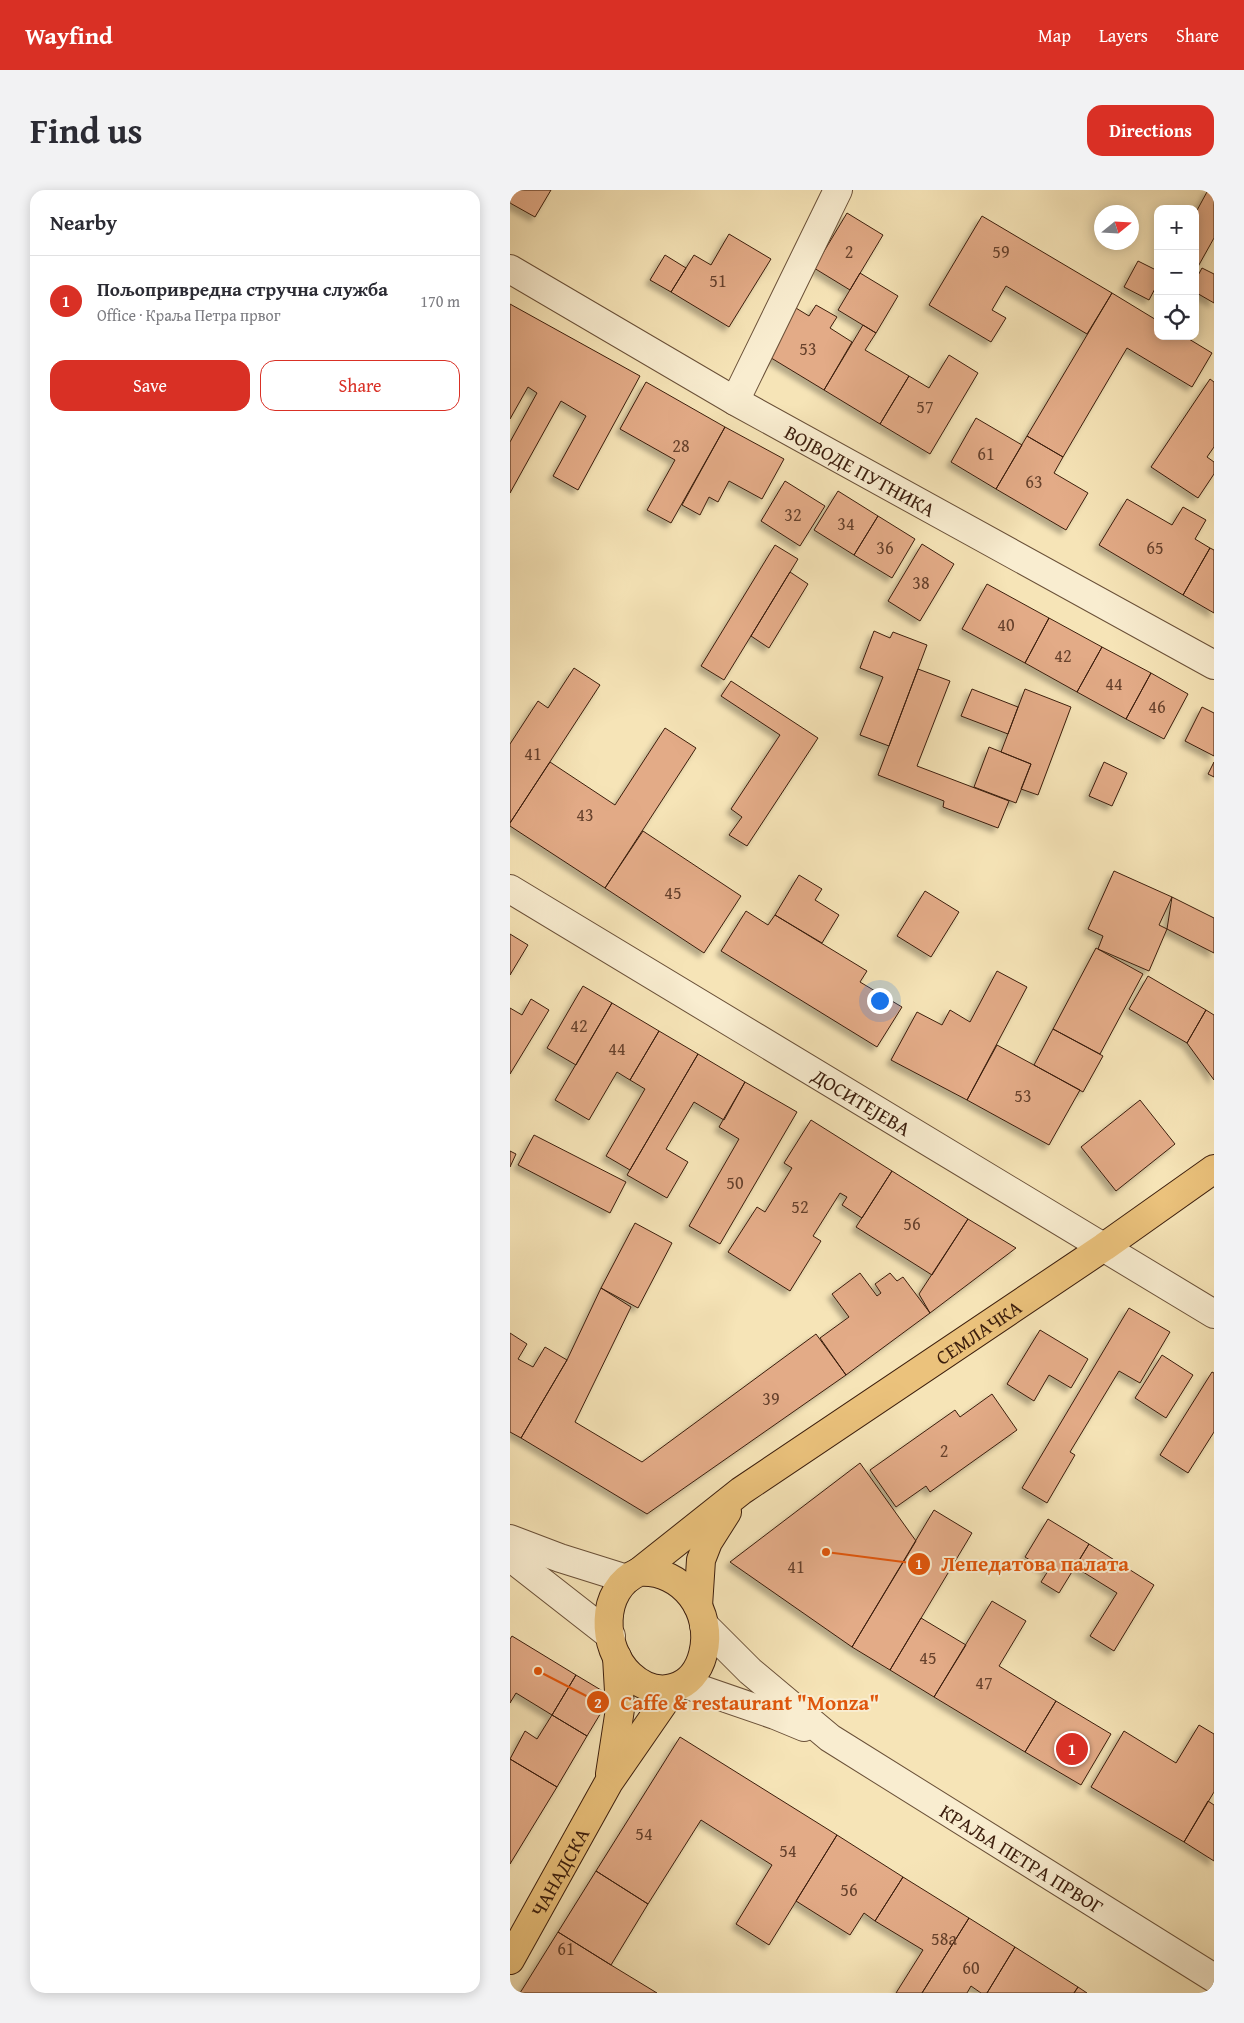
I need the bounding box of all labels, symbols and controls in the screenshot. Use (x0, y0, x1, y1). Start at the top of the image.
text: Wayfind (25, 18, 113, 53)
text: Map (1038, 22, 1071, 49)
text: Layers (1099, 22, 1148, 49)
text: Share (1176, 22, 1219, 49)
text: Find us (30, 105, 143, 156)
button: Directions (1087, 105, 1214, 156)
north arrow (1094, 205, 1139, 250)
map controls (1154, 205, 1199, 340)
button: + (1154, 205, 1199, 250)
text: Nearby (50, 207, 117, 238)
house number: 2 (845, 238, 853, 265)
house number: 59 (992, 238, 1010, 265)
button: − (1154, 250, 1199, 295)
house number: 51 (709, 267, 727, 294)
text: Пољопривредна стручна служба (97, 275, 388, 303)
text: 1 (62, 289, 70, 313)
text: 170 m (420, 289, 460, 313)
button: locate (1154, 295, 1199, 340)
text: Office · Краља Петра првог (97, 303, 280, 327)
house number: 53 (799, 335, 817, 362)
button: Save (50, 360, 250, 411)
button: Share (260, 360, 460, 411)
house number: 57 (916, 393, 934, 420)
street label: ВОЈВОДЕ ПУТНИКА (780, 417, 941, 523)
house number: 28 (672, 432, 690, 459)
house number: 61 (977, 440, 995, 467)
house number: 63 (1025, 468, 1043, 495)
house number: 32 (784, 501, 802, 528)
house number: 34 (837, 510, 855, 537)
house number: 36 (876, 534, 894, 561)
house number: 65 (1146, 534, 1164, 561)
house number: 38 (912, 569, 930, 596)
house number: 40 (997, 611, 1015, 638)
house number: 42 (1054, 642, 1072, 669)
house number: 44 (1105, 670, 1123, 697)
house number: 46 (1148, 693, 1166, 720)
house number: 41 (524, 740, 542, 767)
house number: 43 (576, 801, 594, 828)
house number: 45 (664, 879, 682, 906)
your location (867, 988, 893, 1014)
house number: 42 (570, 1012, 588, 1039)
house number: 44 (608, 1035, 626, 1062)
street label: ДОСИТЕЈЕВА (806, 1060, 917, 1142)
house number: 53 (1014, 1082, 1032, 1109)
house number: 50 (726, 1169, 744, 1196)
house number: 52 (791, 1193, 809, 1220)
house number: 56 (903, 1210, 921, 1237)
street label: СЕМЛАЧКА (929, 1292, 1027, 1371)
house number: 39 (762, 1385, 780, 1412)
house number: 2 (940, 1437, 948, 1464)
callout: Лепедатова палата (907, 1546, 1139, 1582)
text: Лепедатова палата (941, 1548, 1129, 1579)
house number: 41 (787, 1553, 805, 1580)
text: 1 (915, 1553, 923, 1574)
house number: 45 (919, 1644, 937, 1671)
house number: 47 (975, 1669, 993, 1696)
callout: Caffe & restaurant "Monza" (586, 1684, 890, 1720)
text: Caffe & restaurant "Monza" (621, 1687, 879, 1718)
text: 2 (594, 1692, 602, 1713)
pin: 1 (1056, 1730, 1088, 1768)
street label: КРАЉА ПЕТРА ПРВОГ (935, 1796, 1110, 1920)
house number: 54 (635, 1820, 653, 1847)
street label: ЧАНАДСКА (523, 1822, 596, 1922)
house number: 54 (779, 1837, 797, 1864)
house number: 56 (840, 1876, 858, 1903)
house number: 58a (931, 1925, 957, 1952)
house number: 61 (557, 1935, 575, 1962)
house number: 60 (962, 1954, 980, 1981)

